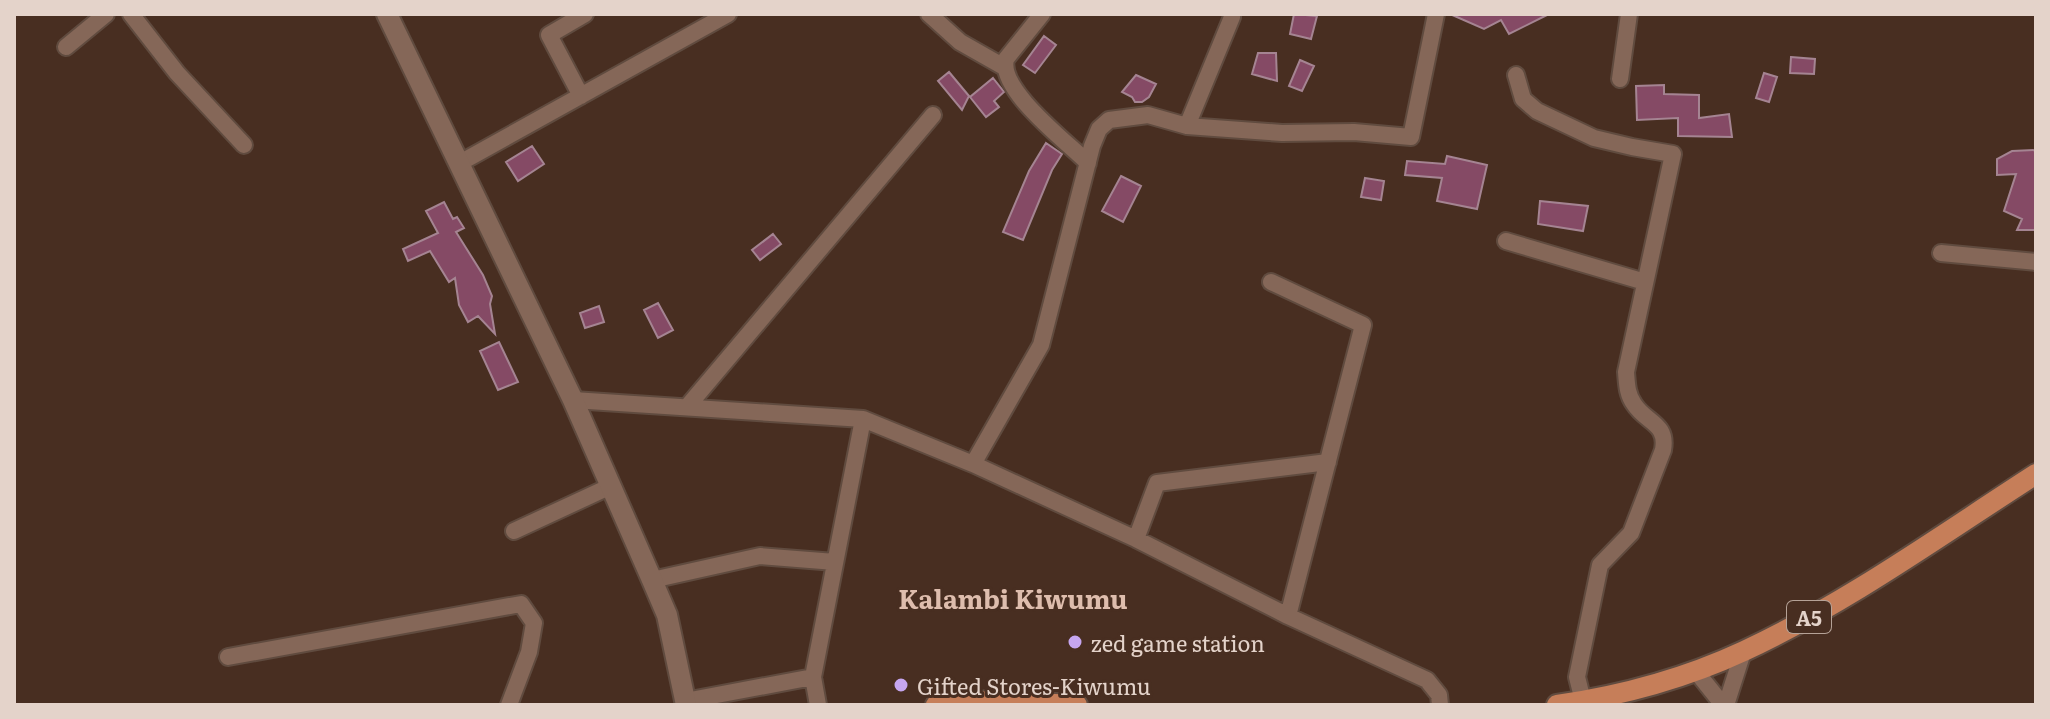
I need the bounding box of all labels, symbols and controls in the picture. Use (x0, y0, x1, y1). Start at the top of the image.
district label: Kalambi Kiwumu (898, 578, 1128, 617)
road number: A5 (1787, 601, 1831, 633)
place label: zed game station (1091, 626, 1265, 659)
marker: zed game station (1066, 633, 1084, 651)
place label: Gifted Stores-Kiwumu (917, 669, 1151, 702)
marker: Gifted Stores-Kiwumu (892, 676, 910, 694)

